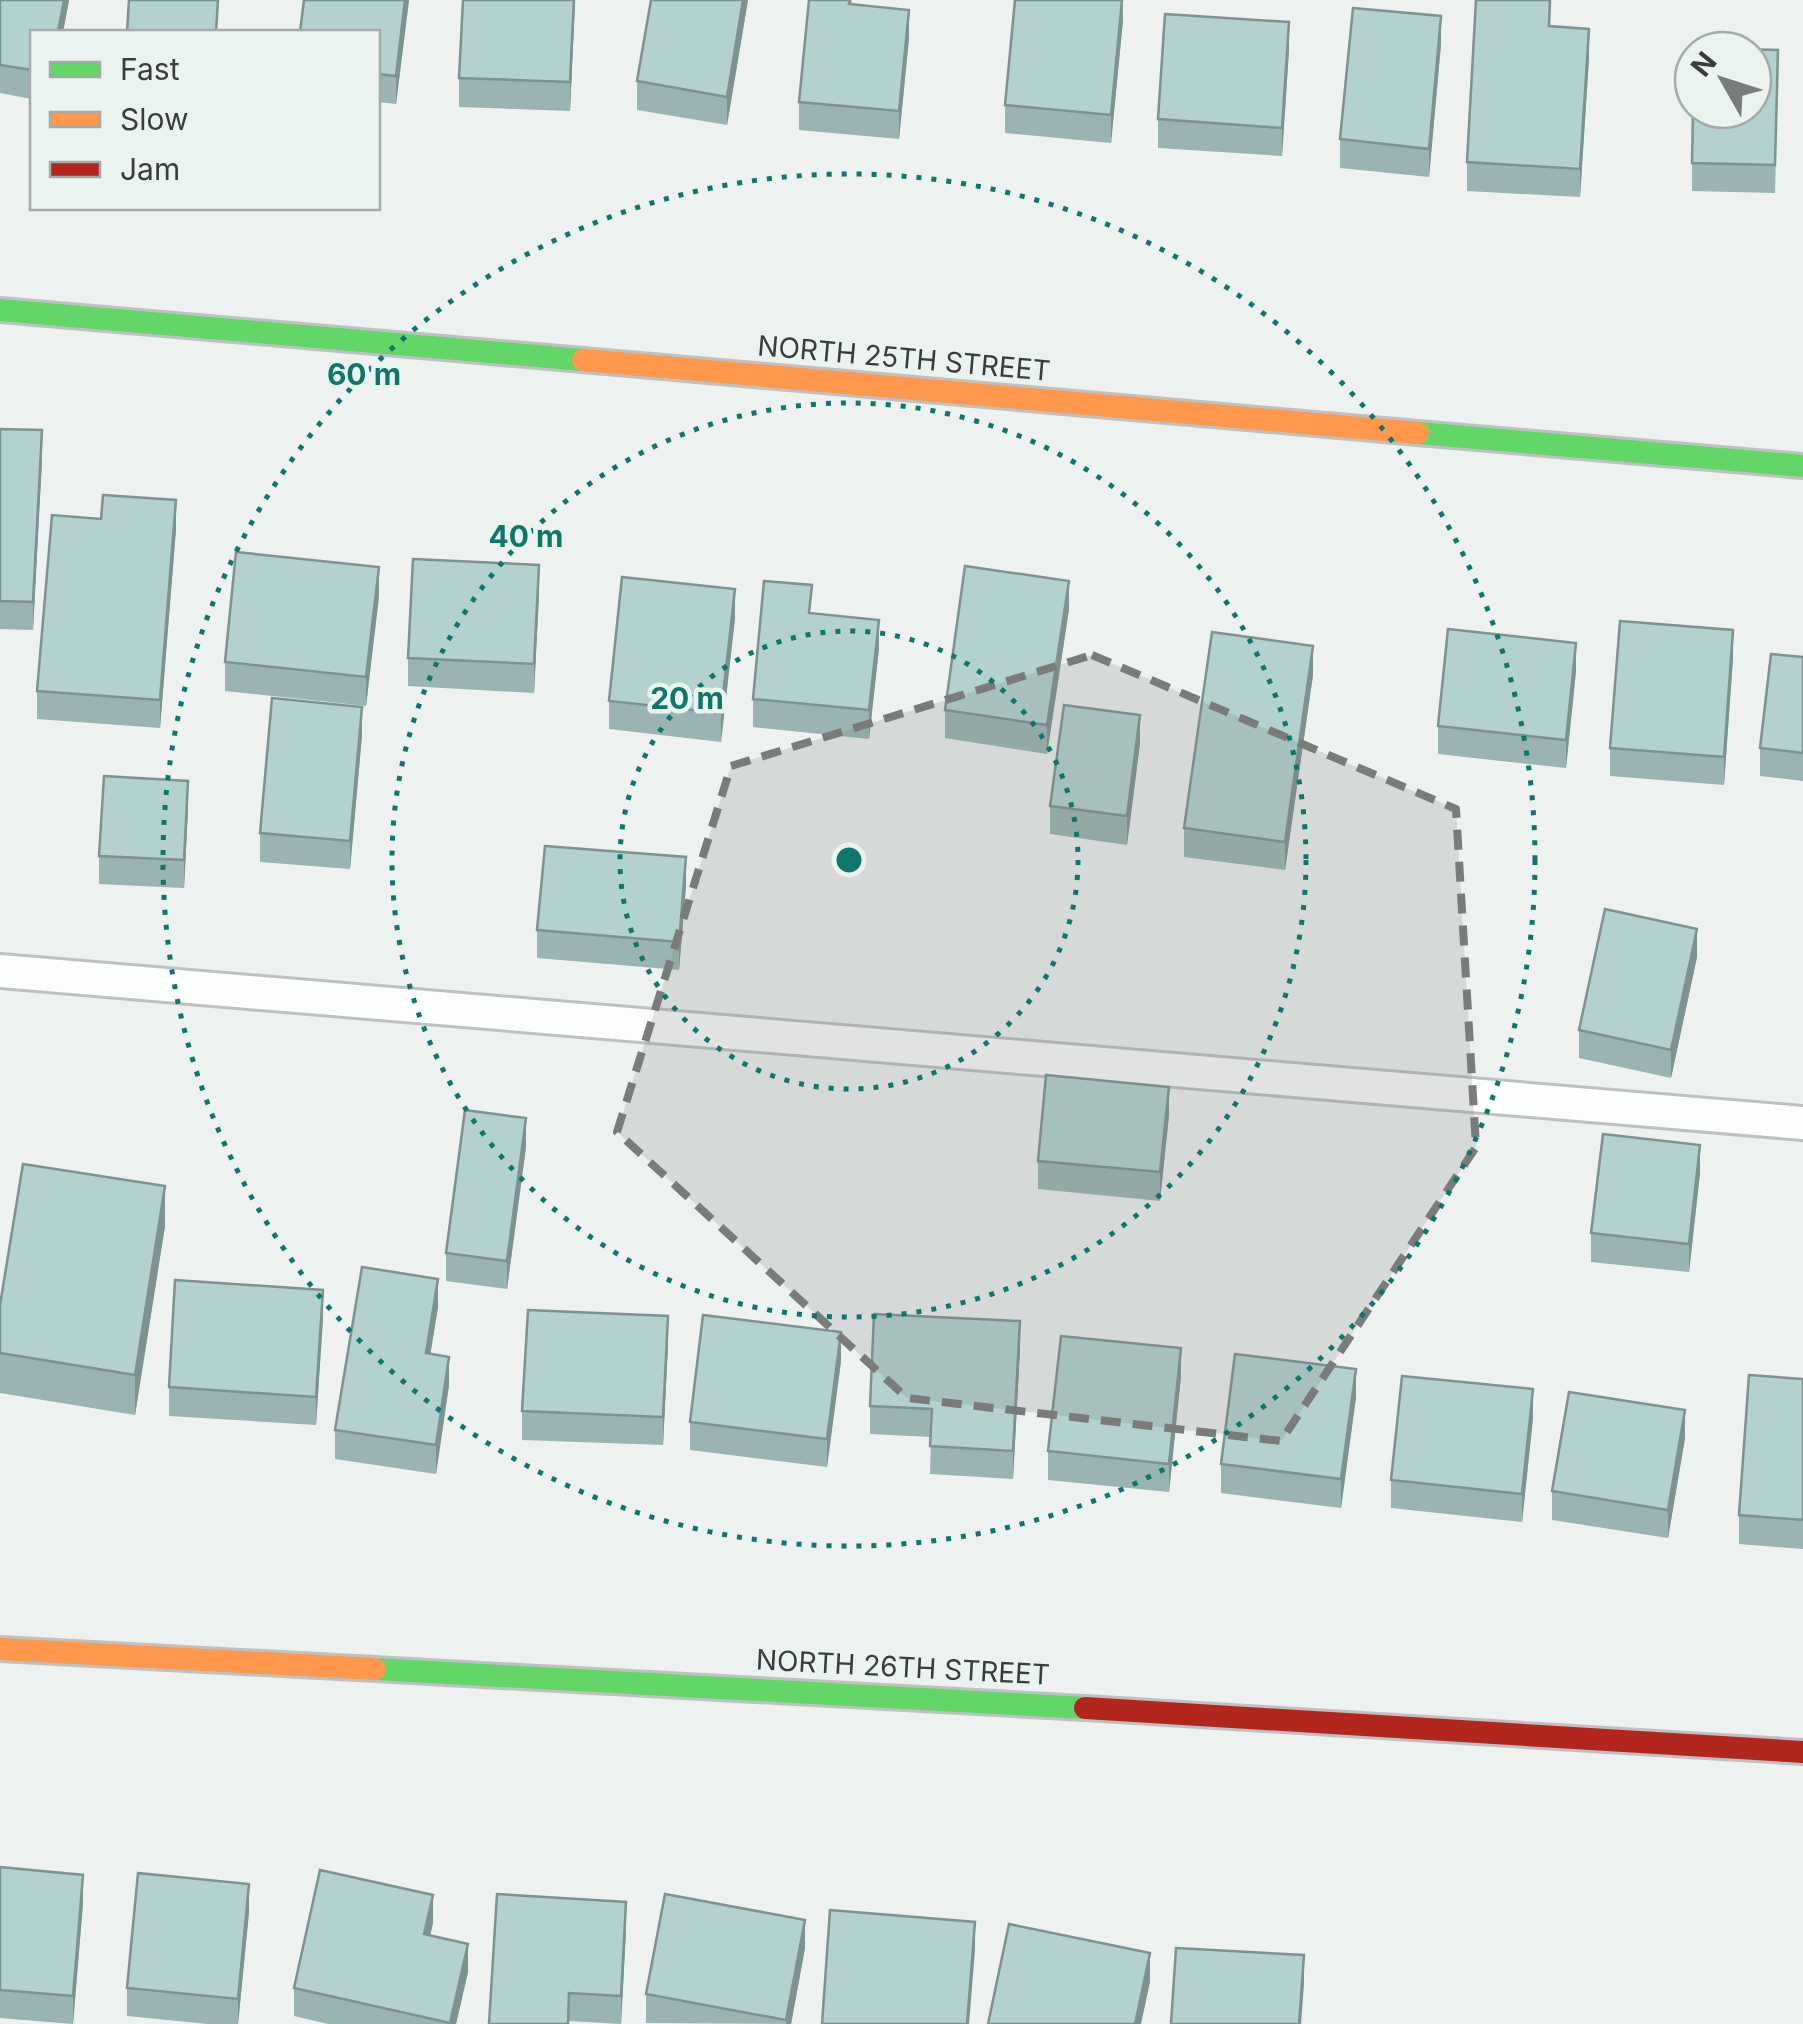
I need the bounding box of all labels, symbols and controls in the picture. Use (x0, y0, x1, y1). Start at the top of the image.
legend (30, 30, 380, 210)
north arrow (1673, 30, 1773, 130)
text: N (1684, 45, 1723, 83)
text: Fast (120, 51, 180, 87)
text: Slow (120, 101, 189, 137)
text: Jam (120, 151, 180, 187)
street label: NORTH 25TH STREET (756, 328, 1052, 388)
text: 60 m (327, 356, 401, 392)
text: 40 m (489, 518, 564, 554)
text: 20 m (650, 680, 724, 716)
centre of rings (831, 842, 867, 878)
street label: NORTH 26TH STREET (755, 1642, 1051, 1692)

